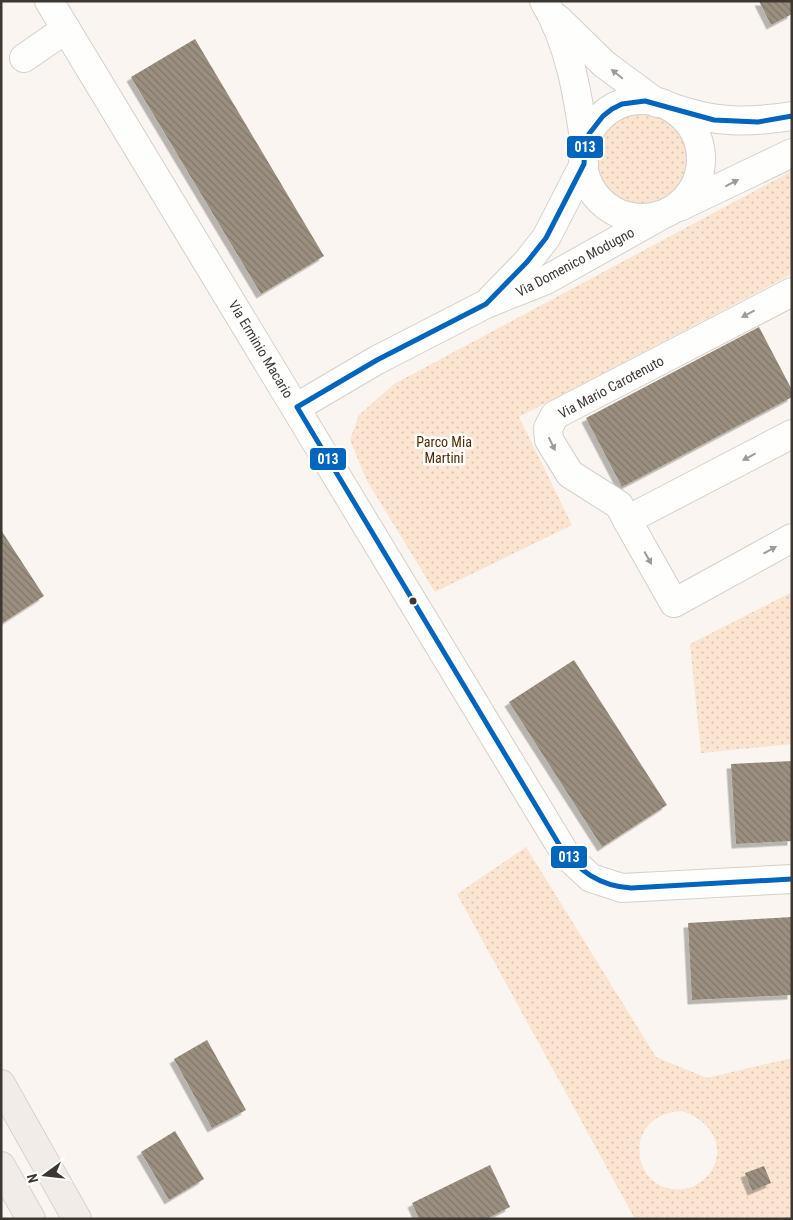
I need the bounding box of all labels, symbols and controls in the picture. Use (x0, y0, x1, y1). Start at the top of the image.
one-way arrow (610, 69, 624, 79)
line badge: 013 (566, 135, 604, 159)
text: 013 (574, 139, 596, 155)
one-way arrow (724, 179, 739, 187)
street label: Via Domenico Modugno (513, 224, 637, 300)
street label: Via Erminio Macario (226, 297, 296, 401)
one-way arrow (741, 310, 756, 318)
street label: Via Mario Carotenuto (556, 352, 666, 422)
park label: Parco Mia Martini (416, 434, 472, 466)
one-way arrow (548, 436, 556, 451)
line badge: 013 (309, 447, 347, 471)
text: 013 (317, 451, 339, 467)
one-way arrow (741, 453, 756, 461)
one-way arrow (763, 546, 778, 554)
one-way arrow (644, 550, 652, 565)
unlabelled marker (408, 596, 418, 606)
line badge: 013 (550, 845, 588, 869)
text: 013 (558, 849, 580, 865)
north arrow (20, 1150, 70, 1200)
text: N (24, 1172, 41, 1185)

